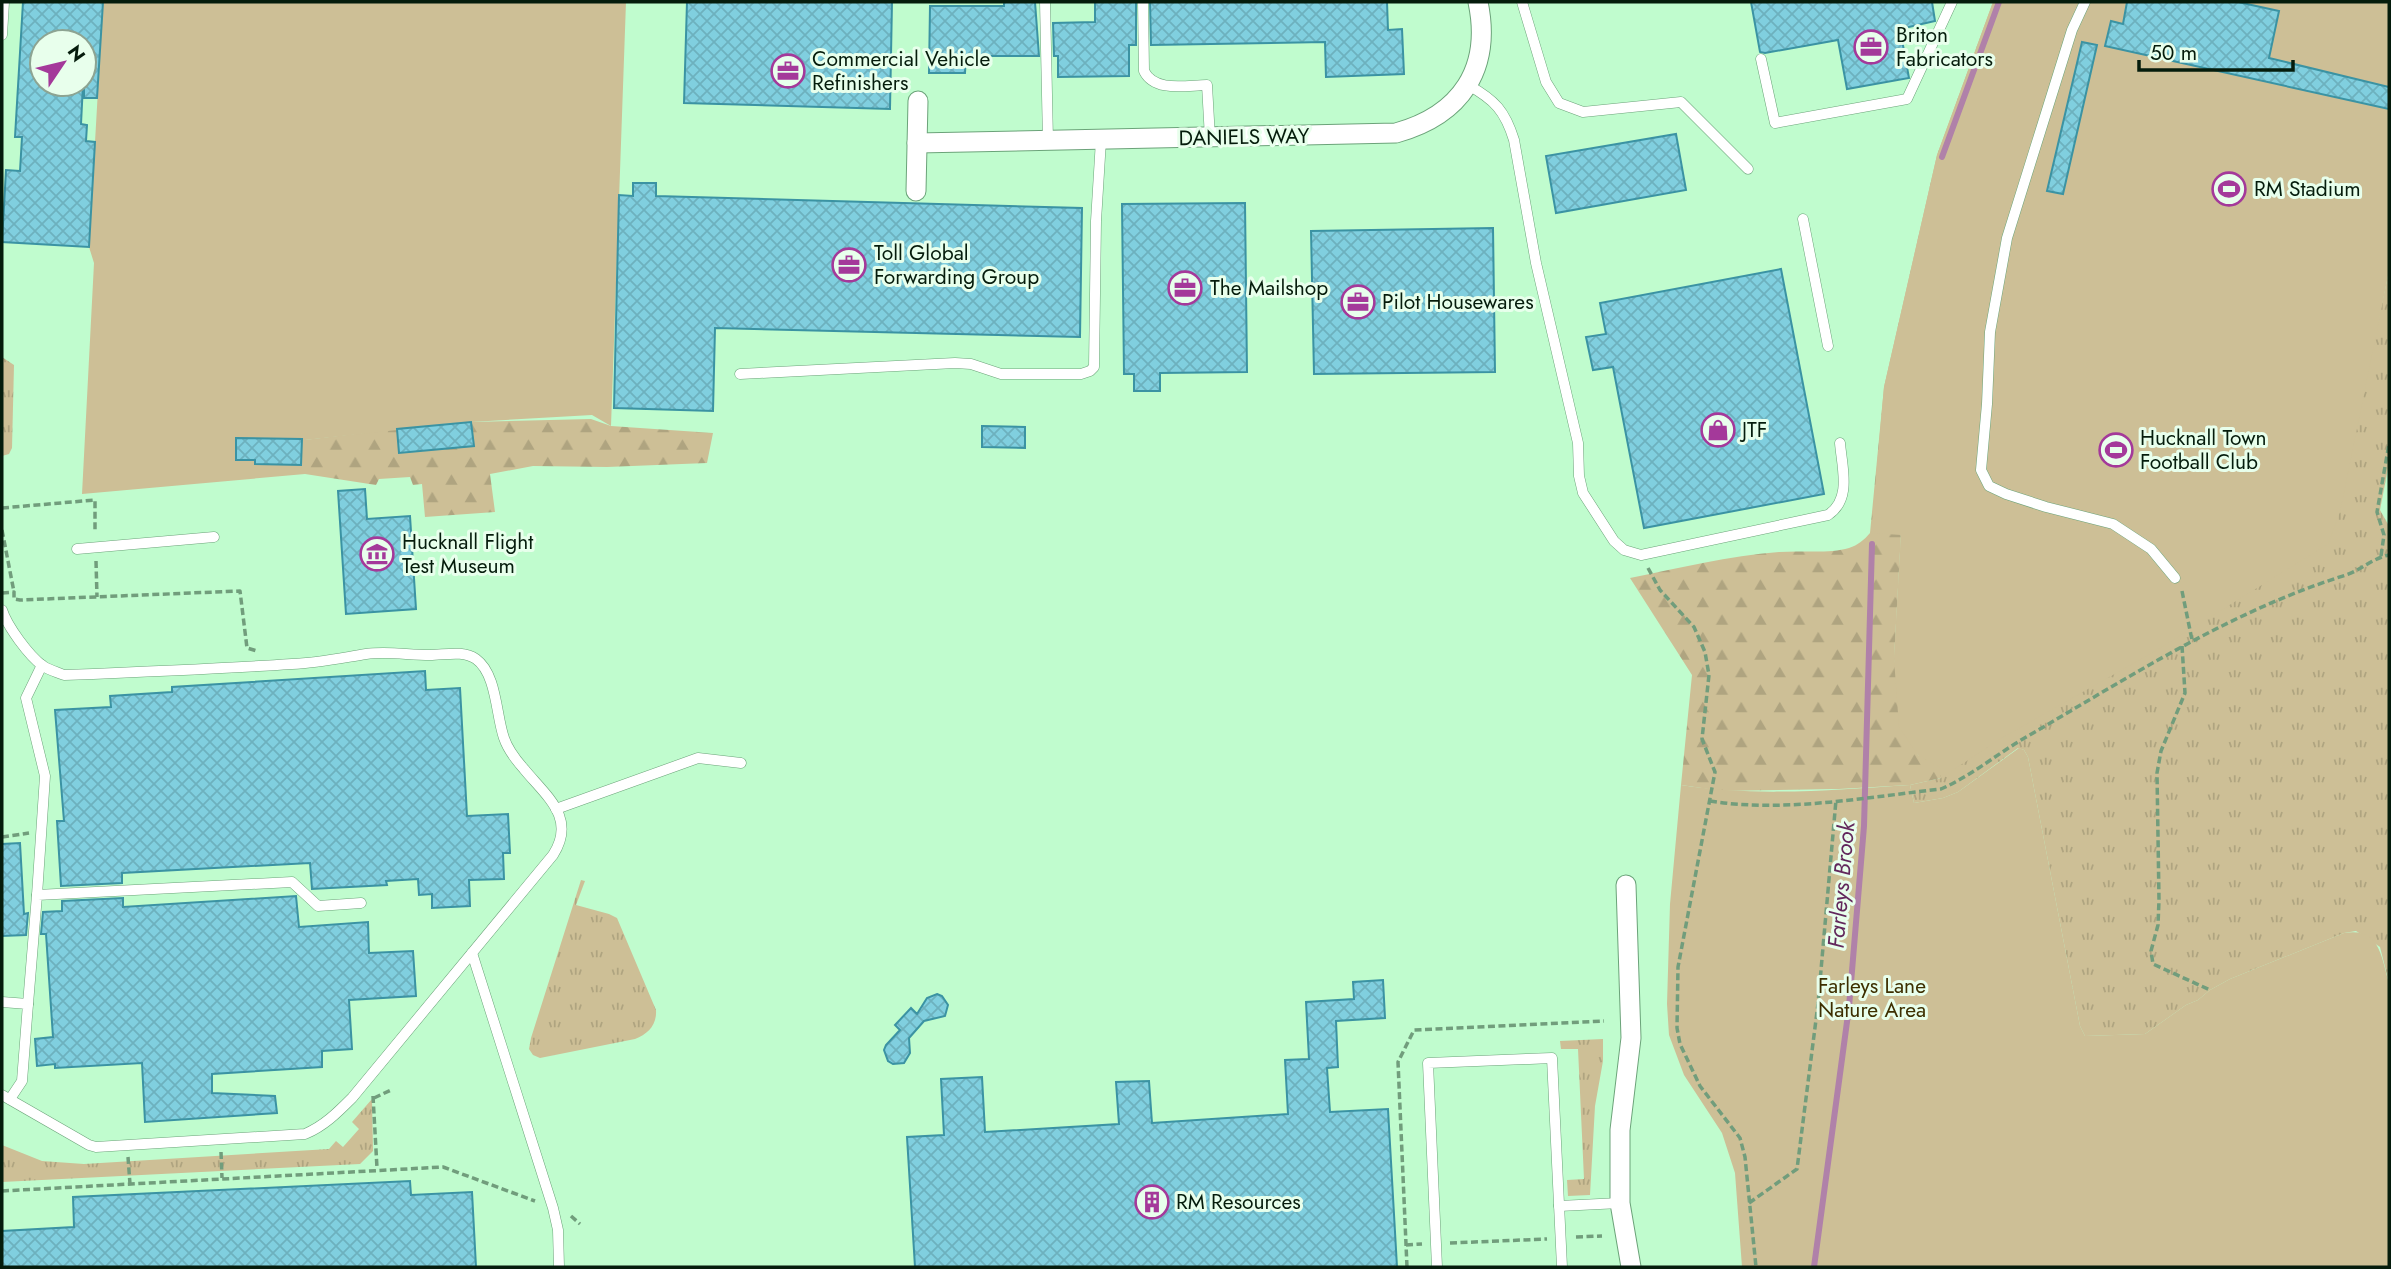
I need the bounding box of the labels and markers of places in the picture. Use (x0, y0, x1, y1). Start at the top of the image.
place label: Briton Fabricators (1896, 20, 1993, 74)
office icon: Briton Fabricators (1852, 28, 1890, 66)
place label: Commercial Vehicle Refinishers (812, 44, 990, 98)
office icon: Commercial Vehicle Refinishers (769, 52, 807, 90)
sports icon: RM Stadium (2210, 170, 2248, 208)
place label: RM Stadium (2254, 174, 2361, 204)
place label: Toll Global Forwarding Group (874, 238, 1039, 292)
office icon: Toll Global Forwarding Group (830, 246, 868, 284)
office icon: The Mailshop (1166, 269, 1204, 307)
place label: The Mailshop (1210, 273, 1328, 303)
office icon: Pilot Housewares (1339, 283, 1377, 321)
place label: Pilot Housewares (1382, 287, 1534, 317)
shop icon: JTF (1699, 411, 1737, 449)
place label: JTF (1739, 415, 1767, 445)
place label: Hucknall Town Football Club (2140, 423, 2267, 477)
sports icon: Hucknall Town Football Club (2097, 431, 2135, 469)
place label: Hucknall Flight Test Museum (402, 527, 533, 581)
museum icon: Hucknall Flight Test Museum (358, 535, 396, 573)
building icon: RM Resources (1133, 1183, 1171, 1221)
place label: RM Resources (1176, 1187, 1301, 1217)

